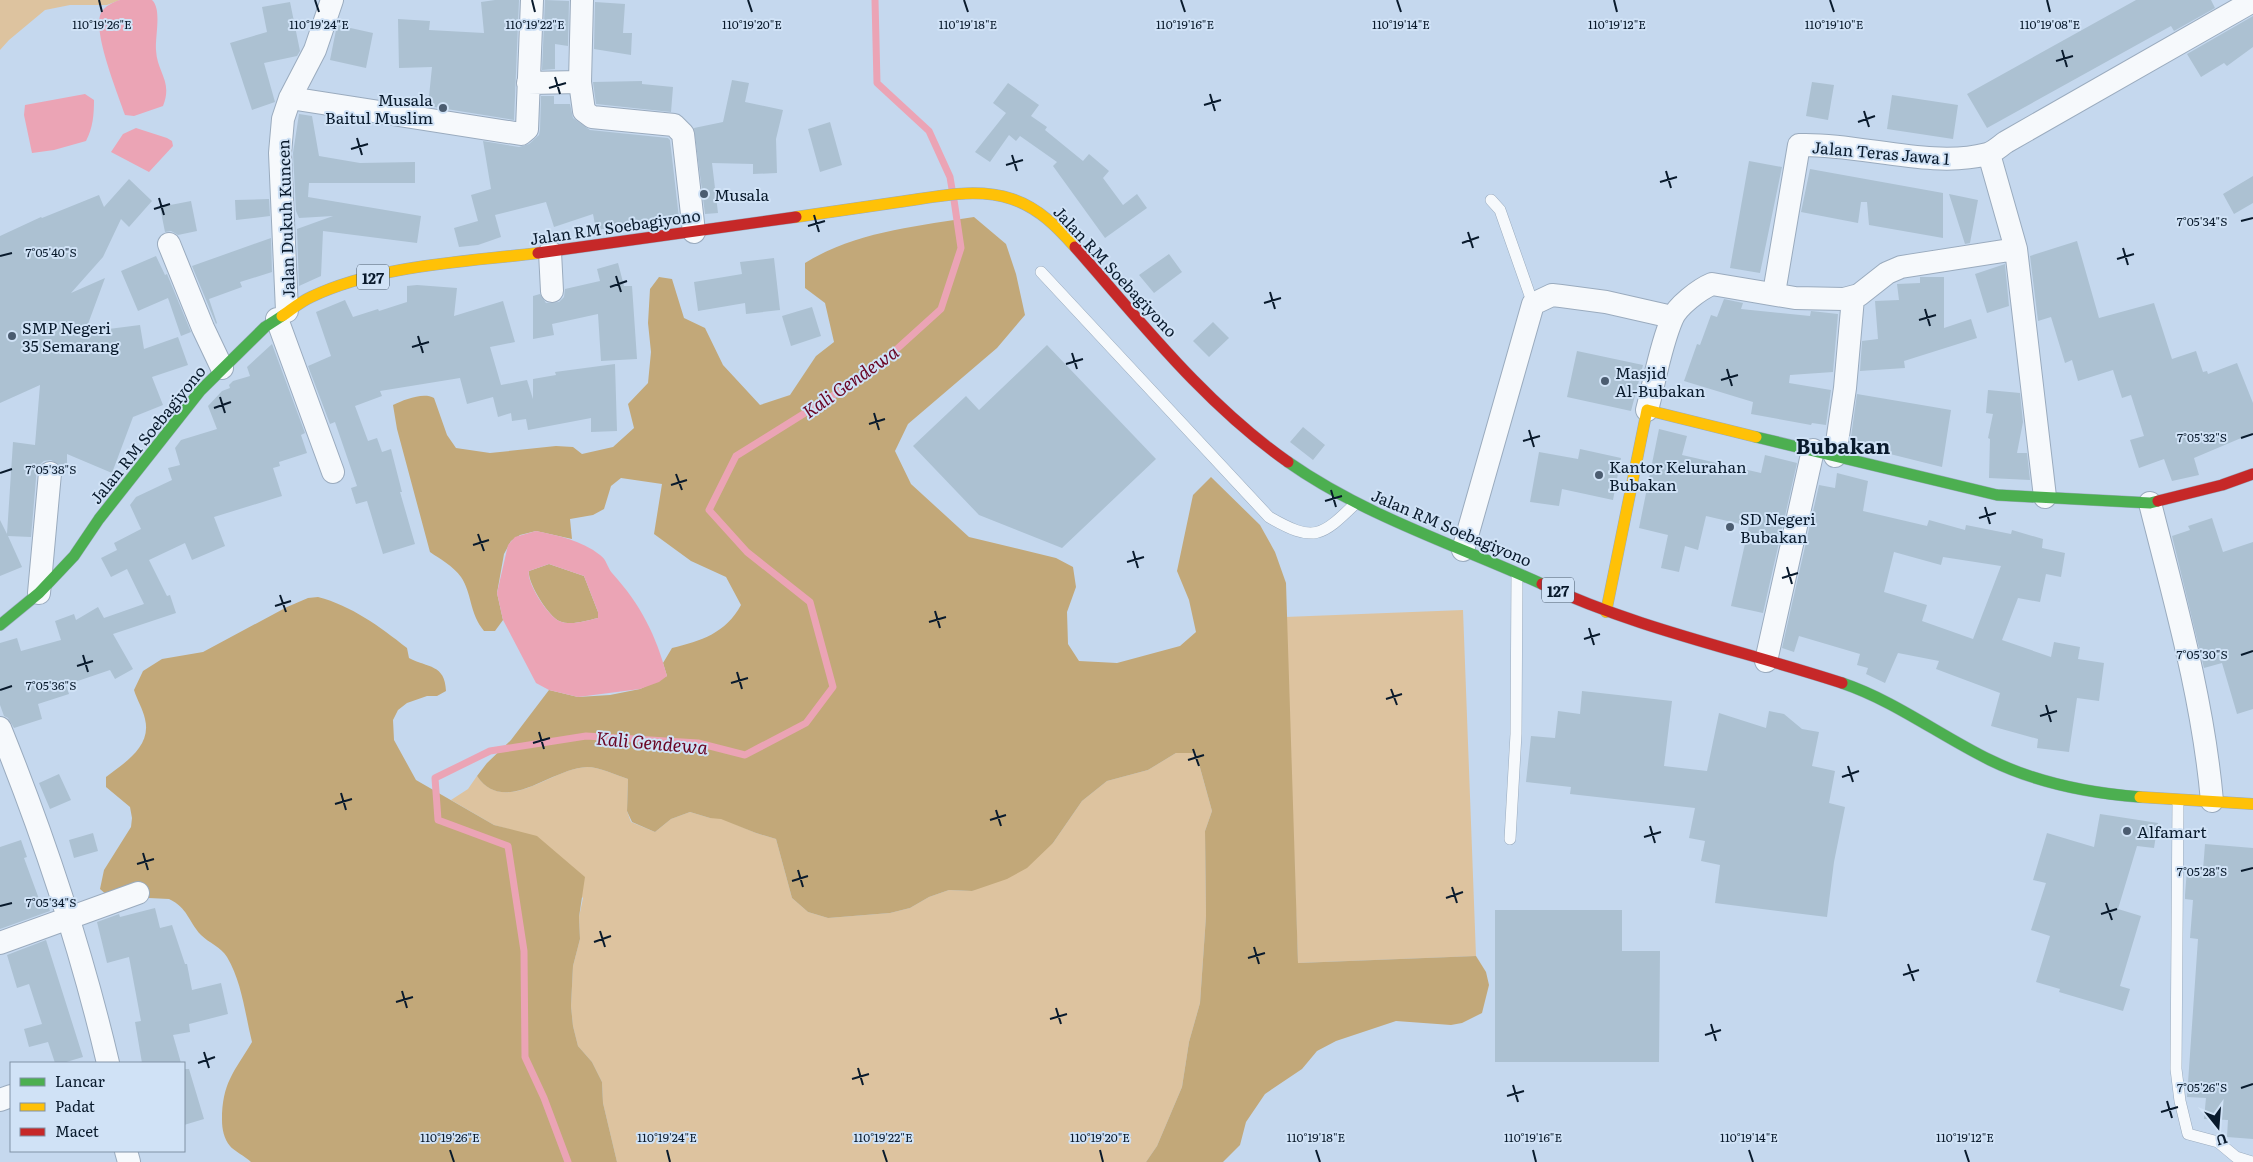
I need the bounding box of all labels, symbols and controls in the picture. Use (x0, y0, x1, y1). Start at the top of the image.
text: 110°19'26"E (72, 15, 132, 33)
text: 110°19'24"E (289, 15, 349, 33)
text: 110°19'22"E (505, 15, 565, 33)
text: 110°19'20"E (722, 15, 782, 33)
text: 110°19'18"E (939, 15, 998, 33)
text: 110°19'16"E (1156, 15, 1214, 33)
text: 110°19'14"E (1372, 15, 1430, 33)
text: 110°19'12"E (1588, 15, 1646, 33)
text: 110°19'10"E (1805, 15, 1864, 33)
text: 110°19'08"E (2020, 15, 2081, 33)
place label: Musala Baitul Muslim (325, 87, 433, 129)
marker: Musala Baitul Muslim (437, 102, 449, 114)
street label: Jalan Teras Jawa 1 (1811, 134, 1951, 170)
street label: Jalan Dukuh Kuncen (270, 139, 300, 299)
place label: Musala (714, 182, 770, 206)
marker: Musala (698, 188, 710, 200)
street label: Jalan RM Soebagiyono (1049, 200, 1183, 342)
street label: Jalan RM Soebagiyono (528, 202, 702, 250)
text: 7°05'34"S (2177, 212, 2227, 230)
text: 7°05'40"S (25, 243, 77, 261)
road number: 127 (357, 264, 389, 290)
place label: SMP Negeri 35 Semarang (22, 315, 119, 357)
marker: SMP Negeri 35 Semarang (6, 330, 18, 342)
water label: Kali Gendewa (796, 337, 904, 424)
street label: Jalan RM Soebagiyono (84, 360, 210, 508)
place label: Masjid Al-Bubakan (1615, 360, 1706, 402)
marker: Masjid Al-Bubakan (1599, 375, 1611, 387)
text: 7°05'32"S (2177, 428, 2227, 446)
district label: Bubakan (1796, 429, 1891, 460)
place label: Kantor Kelurahan Bubakan (1609, 454, 1747, 496)
text: 7°05'38"S (26, 460, 76, 478)
marker: Kantor Kelurahan Bubakan (1593, 469, 1605, 481)
street label: Jalan RM Soebagiyono (1368, 482, 1536, 572)
place label: SD Negeri Bubakan (1740, 506, 1816, 548)
marker: SD Negeri Bubakan (1724, 521, 1736, 533)
road number: 127 (1542, 578, 1574, 602)
text: 7°05'30"S (2176, 645, 2228, 663)
text: 7°05'36"S (26, 676, 76, 694)
water label: Kali Gendewa (595, 724, 710, 760)
place label: Alfamart (2137, 819, 2207, 843)
marker: Alfamart (2121, 825, 2133, 837)
text: 7°05'28"S (2177, 862, 2227, 880)
text: 7°05'34"S (26, 893, 76, 911)
legend (10, 1062, 185, 1152)
text: Lancar (55, 1069, 105, 1092)
text: 7°05'26"S (2177, 1078, 2227, 1096)
text: Padat (55, 1094, 95, 1117)
north arrow (2193, 1102, 2243, 1152)
text: Macet (55, 1119, 99, 1142)
text: 110°19'26"E (420, 1128, 480, 1146)
text: 110°19'24"E (637, 1128, 697, 1146)
text: 110°19'22"E (853, 1128, 913, 1146)
text: 110°19'20"E (1070, 1128, 1130, 1146)
text: 110°19'18"E (1287, 1128, 1346, 1146)
text: 110°19'16"E (1504, 1128, 1562, 1146)
text: 110°19'14"E (1720, 1128, 1778, 1146)
text: 110°19'12"E (1936, 1128, 1994, 1146)
text: U (2214, 1129, 2230, 1152)

